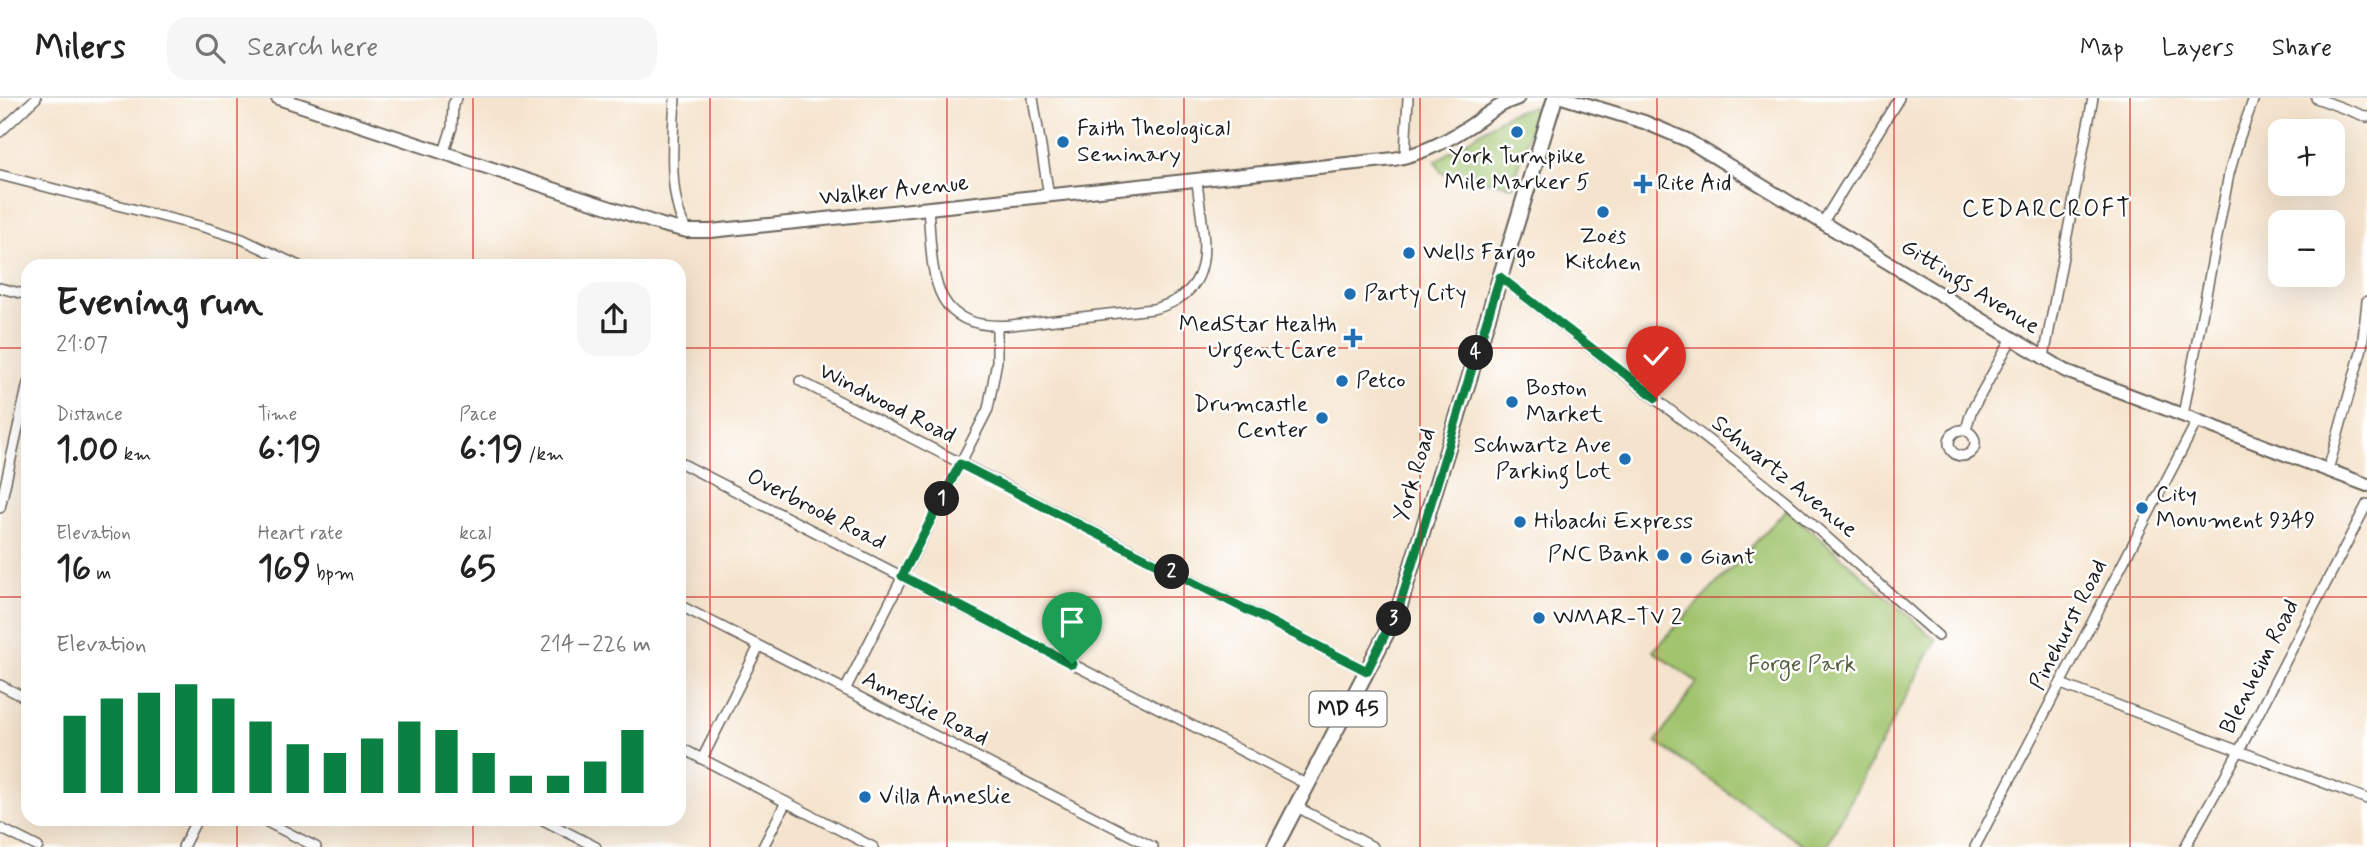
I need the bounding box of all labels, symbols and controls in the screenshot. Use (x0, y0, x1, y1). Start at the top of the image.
search box (167, 17, 657, 80)
text: Milers (35, 26, 125, 70)
icon: search (191, 29, 229, 67)
text: Search here (247, 31, 378, 65)
text: Map (2080, 33, 2124, 64)
text: Layers (2162, 33, 2234, 64)
text: Share (2272, 33, 2332, 64)
place label: Faith Theological Seminary (1077, 114, 1230, 170)
map controls (2268, 119, 2345, 287)
button: + (2268, 119, 2345, 196)
marker: York Turnpike Mile Marker 5 (1509, 124, 1525, 140)
marker: Faith Theological Seminary (1055, 134, 1071, 150)
place label: York Turnpike Mile Marker 5 (1444, 142, 1590, 198)
street label: Walker Avenue (818, 168, 970, 214)
place label: Rite Aid (1657, 169, 1731, 199)
marker: Rite Aid (1635, 176, 1651, 192)
district label: CEDARCROFT (1962, 194, 2132, 225)
marker: Zoës Kitchen (1595, 204, 1611, 220)
button: − (2268, 210, 2345, 287)
place label: Zoës Kitchen (1565, 222, 1641, 278)
street label: Gittings Avenue (1894, 232, 2045, 344)
place label: Wells Fargo (1423, 238, 1536, 268)
marker: Wells Fargo (1401, 245, 1417, 261)
text: Evening run (56, 279, 263, 328)
place label: Party City (1364, 279, 1467, 309)
button: share (577, 282, 651, 356)
marker: Party City (1342, 286, 1358, 302)
place label: MedStar Health Urgent Care (1179, 310, 1337, 368)
pin (1626, 326, 1686, 398)
marker: MedStar Health Urgent Care (1343, 328, 1363, 348)
text: 21:07 (56, 330, 108, 360)
pin: 4 (1458, 336, 1494, 370)
icon: check (1637, 337, 1675, 375)
text: 4 (1470, 340, 1481, 365)
street label: Windwood Road (813, 357, 961, 451)
place label: Petco (1356, 366, 1406, 396)
marker: Petco (1334, 373, 1350, 389)
place label: Boston Market (1526, 374, 1603, 430)
place label: Drumcastle Center (1194, 390, 1308, 446)
marker: Boston Market (1504, 394, 1520, 410)
text: Distance (56, 402, 123, 427)
text: Time (258, 402, 297, 427)
text: Pace (459, 402, 497, 427)
street label: Schwartz Avenue (1705, 409, 1863, 545)
marker: Drumcastle Center (1314, 410, 1330, 426)
street label: York Road (1387, 424, 1443, 526)
text: 1.00 (56, 427, 119, 473)
text: 6:19 (258, 427, 321, 473)
text: 6:19 (459, 427, 523, 473)
place label: Schwartz Ave Parking Lot (1473, 431, 1611, 489)
text: km (119, 442, 151, 467)
text: /km (523, 442, 564, 467)
marker: Schwartz Ave Parking Lot (1617, 451, 1633, 467)
street label: Overbrook Road (741, 462, 891, 558)
place label: City Monument 9349 (2156, 480, 2315, 536)
pin: 1 (925, 482, 960, 516)
text: 1 (937, 486, 946, 511)
marker: City Monument 9349 (2134, 500, 2150, 516)
place label: Hibachi Express (1534, 507, 1693, 537)
marker: Hibachi Express (1512, 514, 1528, 530)
text: Elevation (56, 521, 131, 546)
text: Heart rate (258, 521, 343, 546)
text: kcal (459, 521, 491, 546)
place label: PNC Bank (1548, 540, 1649, 570)
place label: Giant (1700, 543, 1755, 573)
text: 16 (56, 546, 91, 592)
text: 169 (258, 546, 311, 592)
text: 65 (459, 546, 496, 592)
marker: PNC Bank (1655, 547, 1671, 563)
marker: Giant (1678, 550, 1694, 566)
pin: 2 (1154, 554, 1190, 589)
street label: Pinehurst Road (2023, 554, 2115, 696)
text: 2 (1167, 559, 1176, 584)
text: m (91, 561, 111, 586)
text: bpm (311, 561, 354, 586)
pin (1042, 592, 1102, 664)
street label: Blenheim Road (2213, 595, 2307, 739)
pin: 3 (1376, 602, 1412, 636)
icon: arrive (1053, 603, 1091, 641)
place label: WMAR-TV 2 (1553, 603, 1682, 633)
text: 3 (1389, 606, 1398, 631)
marker: WMAR-TV 2 (1531, 610, 1547, 626)
text: Elevation (56, 630, 147, 660)
text: 214–226 m (540, 630, 651, 660)
park label: Forge Park (1748, 650, 1856, 682)
street label: Anneslie Road (857, 664, 993, 754)
road number: MD 45 (1310, 692, 1386, 726)
place label: Villa Anneslie (879, 782, 1011, 812)
marker: Villa Anneslie (857, 789, 873, 805)

